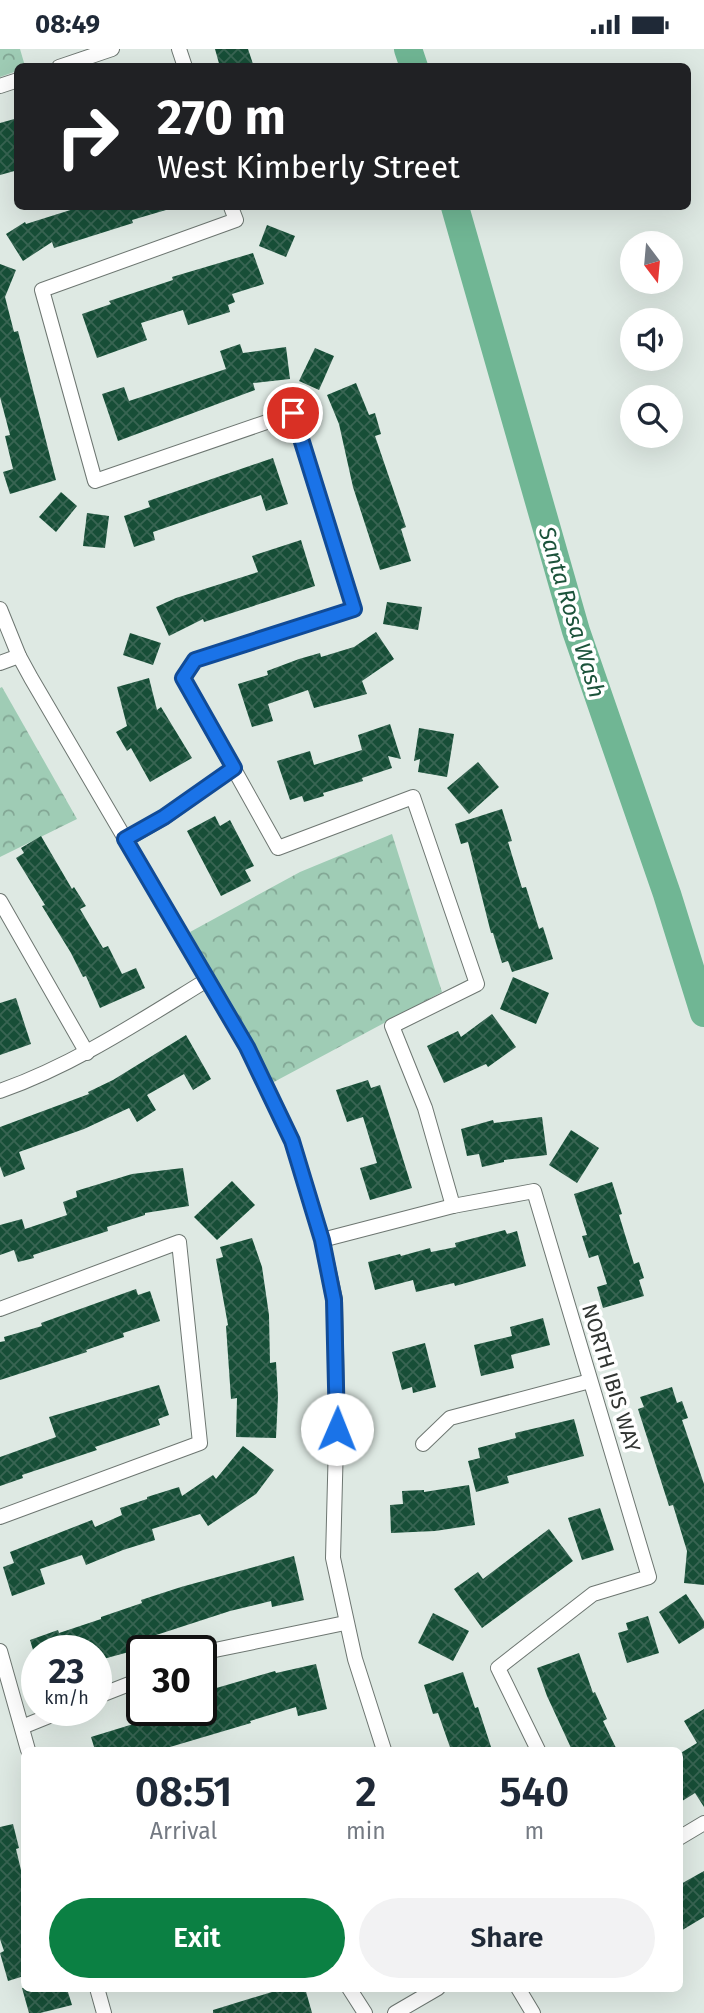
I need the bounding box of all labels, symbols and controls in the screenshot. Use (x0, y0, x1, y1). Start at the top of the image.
text: 08:49 (35, 9, 100, 40)
text: 270 m (157, 88, 286, 147)
icon: right (42, 91, 133, 182)
text: West Kimberly Street (157, 148, 460, 186)
north arrow (620, 231, 682, 294)
map controls (620, 231, 683, 448)
button: sound (620, 308, 683, 371)
pin (263, 383, 323, 443)
button: search (620, 385, 683, 448)
icon: arrive (274, 394, 312, 432)
water label: Santa Rosa Wash (532, 522, 611, 701)
street label: NORTH IBIS WAY (576, 1301, 646, 1456)
position arrow (300, 1392, 374, 1466)
speed limit sign: 30 (126, 1635, 217, 1726)
text: 23 (48, 1650, 85, 1692)
text: km/h (44, 1687, 89, 1709)
text: 08:51 (135, 1767, 232, 1817)
text: 2 (355, 1767, 377, 1817)
text: 540 (499, 1767, 569, 1817)
text: Arrival (150, 1817, 217, 1845)
text: min (346, 1817, 386, 1845)
text: m (525, 1817, 544, 1845)
button: Exit (49, 1898, 345, 1978)
button: Share (359, 1898, 655, 1978)

